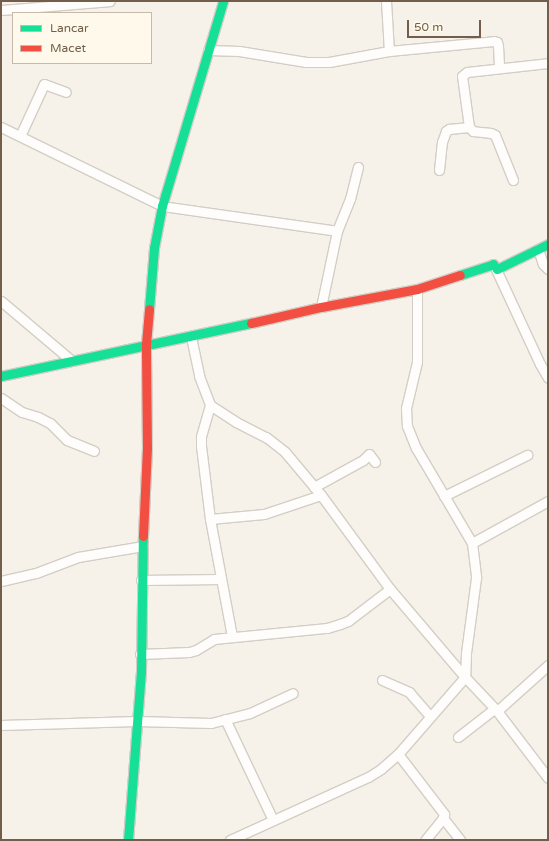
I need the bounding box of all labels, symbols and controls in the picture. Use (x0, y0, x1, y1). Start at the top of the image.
legend (12, 12, 152, 64)
scale bar (409, 12, 483, 38)
text: 50 m (414, 20, 443, 34)
text: Lancar (50, 21, 89, 35)
text: Macet (50, 41, 86, 55)

